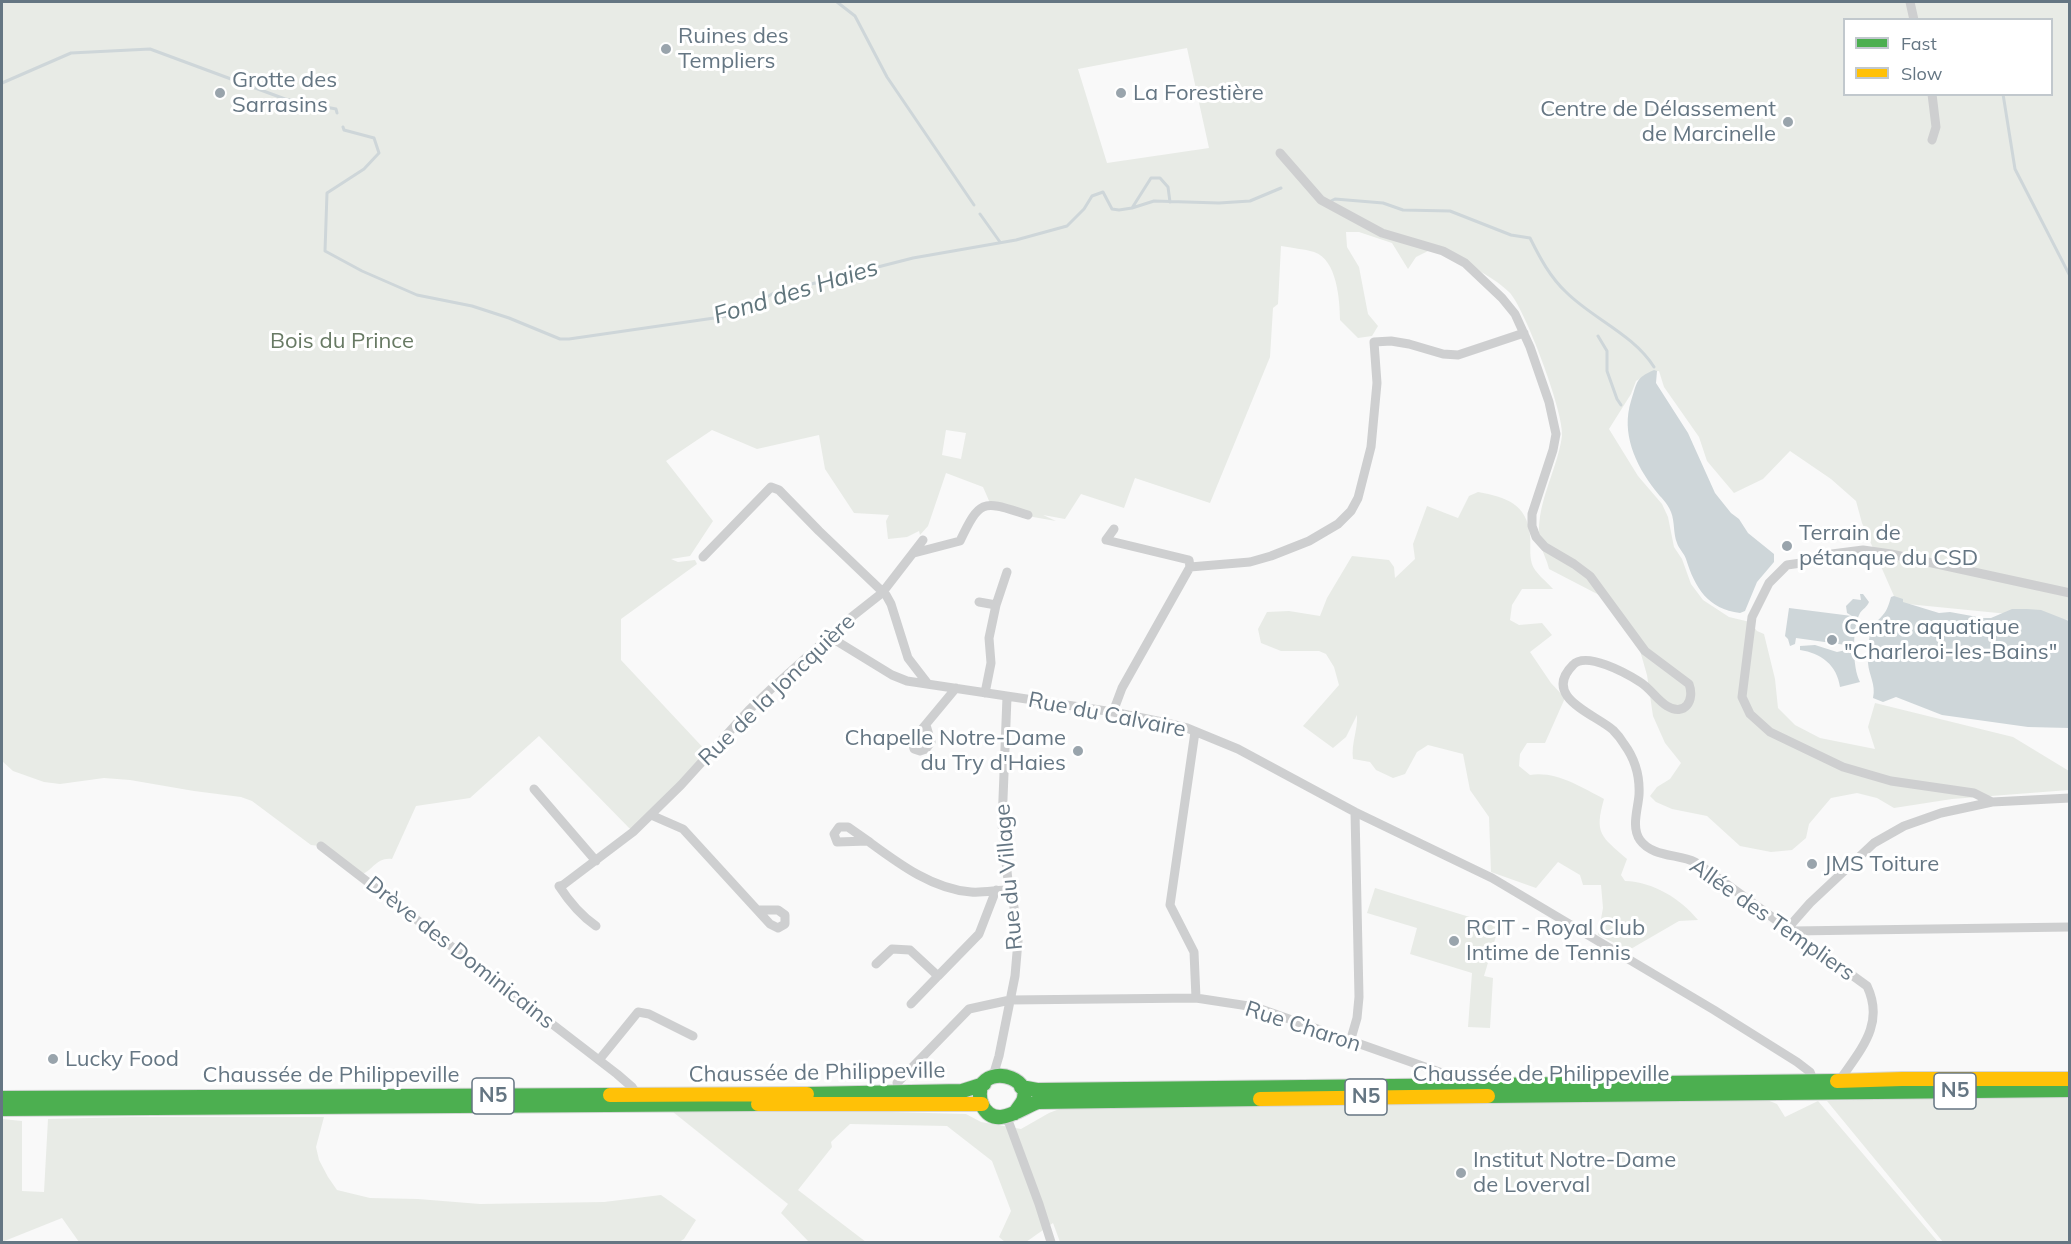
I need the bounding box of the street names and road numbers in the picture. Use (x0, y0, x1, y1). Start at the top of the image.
street label: Rue de la Joncquière (693, 609, 861, 771)
street label: Rue du Calvaire (1026, 687, 1188, 743)
street label: Rue du Village (989, 803, 1029, 951)
street label: Allée des Templiers (1684, 853, 1860, 987)
street label: Drève des Dominicains (361, 871, 559, 1035)
street label: Rue Charon (1242, 996, 1364, 1058)
street label: Chaussée de Philippeville (688, 1058, 946, 1088)
street label: Chaussée de Philippeville (1413, 1061, 1669, 1087)
street label: Chaussée de Philippeville (203, 1062, 459, 1088)
road number: N5 (1934, 1073, 1976, 1109)
road number: N5 (472, 1078, 514, 1114)
road number: N5 (1345, 1079, 1387, 1115)

